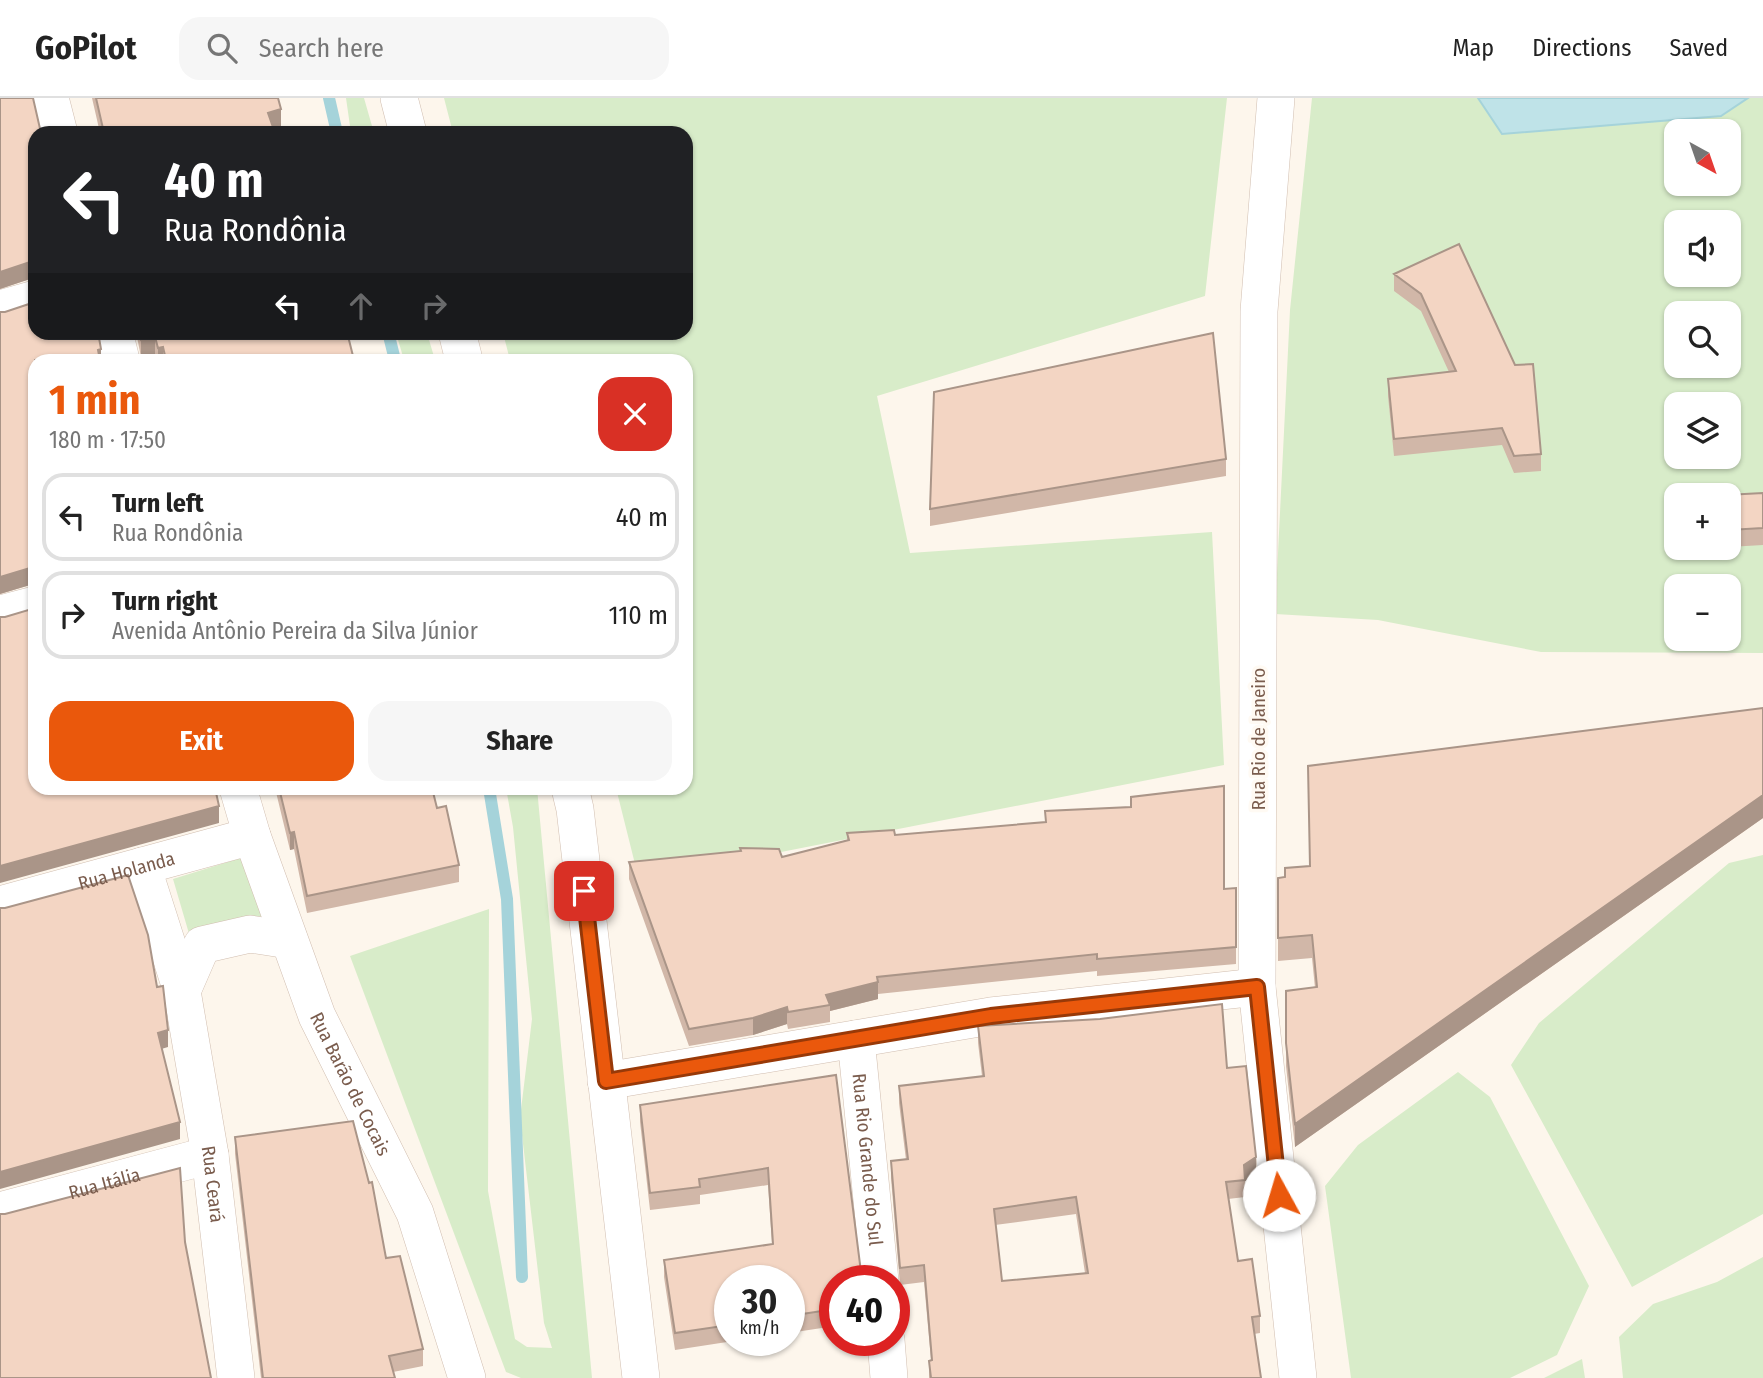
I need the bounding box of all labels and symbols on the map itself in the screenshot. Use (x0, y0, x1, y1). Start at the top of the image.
north arrow (1664, 119, 1741, 196)
street label: Rua Rio de Janeiro (1247, 668, 1270, 810)
street label: Rua Holanda (76, 847, 177, 895)
pin (554, 861, 614, 921)
street label: Rua Barão de Cocais (305, 1008, 396, 1159)
street label: Rua Rio Grande do Sul (847, 1072, 887, 1247)
street label: Rua Ceará (197, 1144, 229, 1224)
position arrow (1242, 1158, 1316, 1232)
street label: Rua Itália (66, 1163, 143, 1204)
speed limit sign: 40 (819, 1265, 910, 1356)

